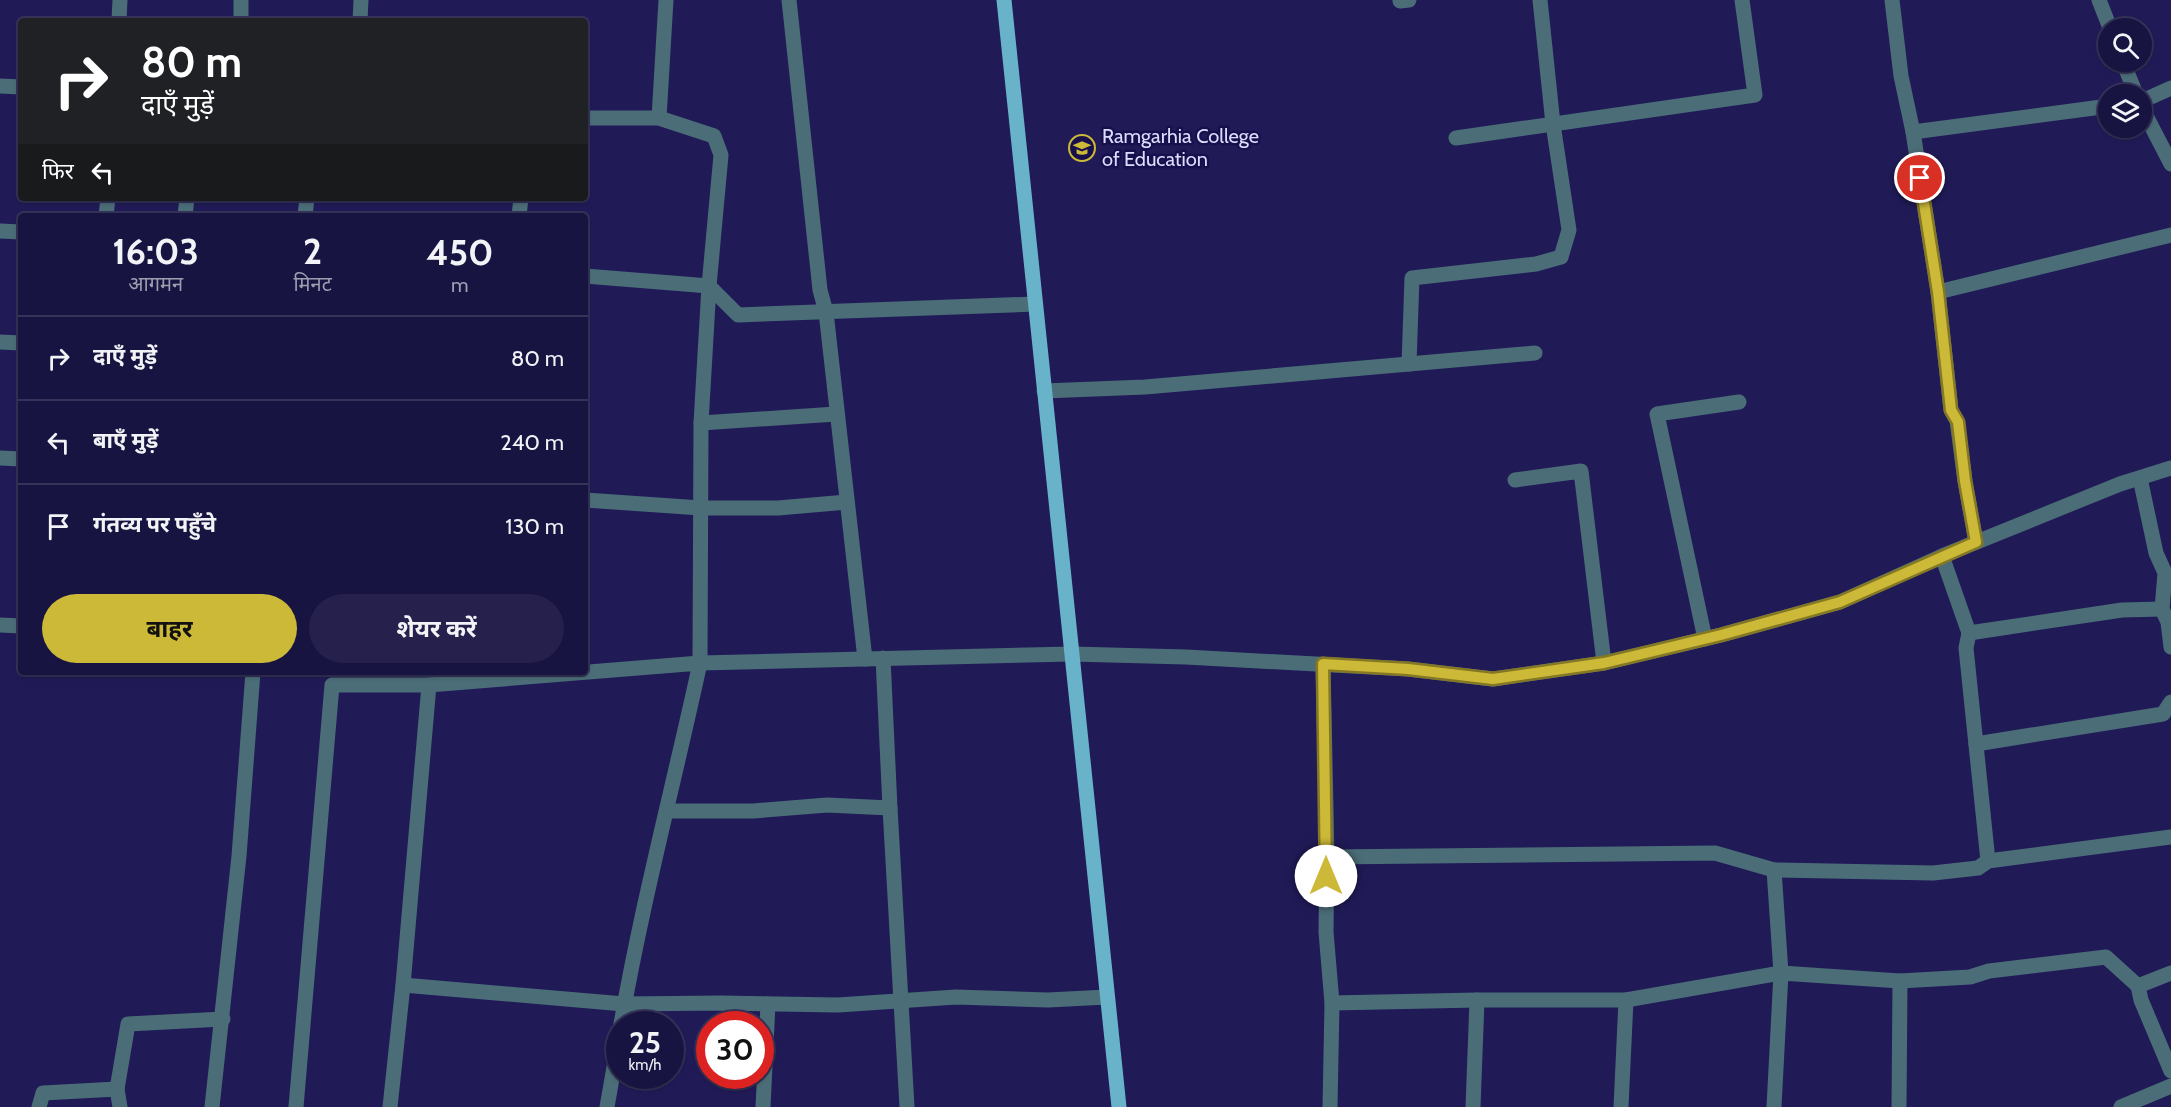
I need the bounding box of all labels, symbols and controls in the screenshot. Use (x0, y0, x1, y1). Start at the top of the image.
map controls (2098, 18, 2152, 138)
button: search (2098, 18, 2152, 72)
text: 80 m (141, 36, 242, 88)
icon: right (42, 42, 120, 120)
button: layers (2098, 84, 2152, 138)
text: दाएँ मुड़ें (141, 88, 214, 121)
place label: Ramgarhia College of Education (1102, 124, 1259, 171)
school or university icon: Ramgarhia College of Education (1067, 133, 1097, 163)
pin (1894, 152, 1945, 203)
icon: left (86, 156, 119, 189)
text: फिर (42, 158, 74, 185)
icon: arrive (1903, 161, 1936, 194)
text: 16:03 (113, 229, 199, 273)
text: 2 (303, 229, 322, 273)
text: 450 (426, 230, 493, 274)
text: आगमन (128, 272, 183, 296)
text: मिनट (293, 272, 332, 296)
text: m (451, 273, 469, 297)
icon: right (42, 342, 75, 375)
text: दाएँ मुड़ें (93, 343, 157, 370)
text: 80 m (511, 345, 564, 372)
icon: left (42, 426, 75, 459)
text: बाएँ मुड़ें (93, 427, 158, 454)
text: 240 m (500, 429, 564, 456)
icon: arrive (42, 510, 75, 543)
text: गंतव्य पर पहुँचे (93, 511, 216, 538)
text: 130 m (505, 513, 564, 540)
button: बाहर (42, 594, 297, 663)
button: शेयर करें (309, 594, 564, 663)
position arrow (1294, 844, 1358, 908)
speed limit sign: 30 (696, 1011, 774, 1089)
text: 25 (629, 1024, 661, 1061)
text: km/h (629, 1056, 661, 1074)

